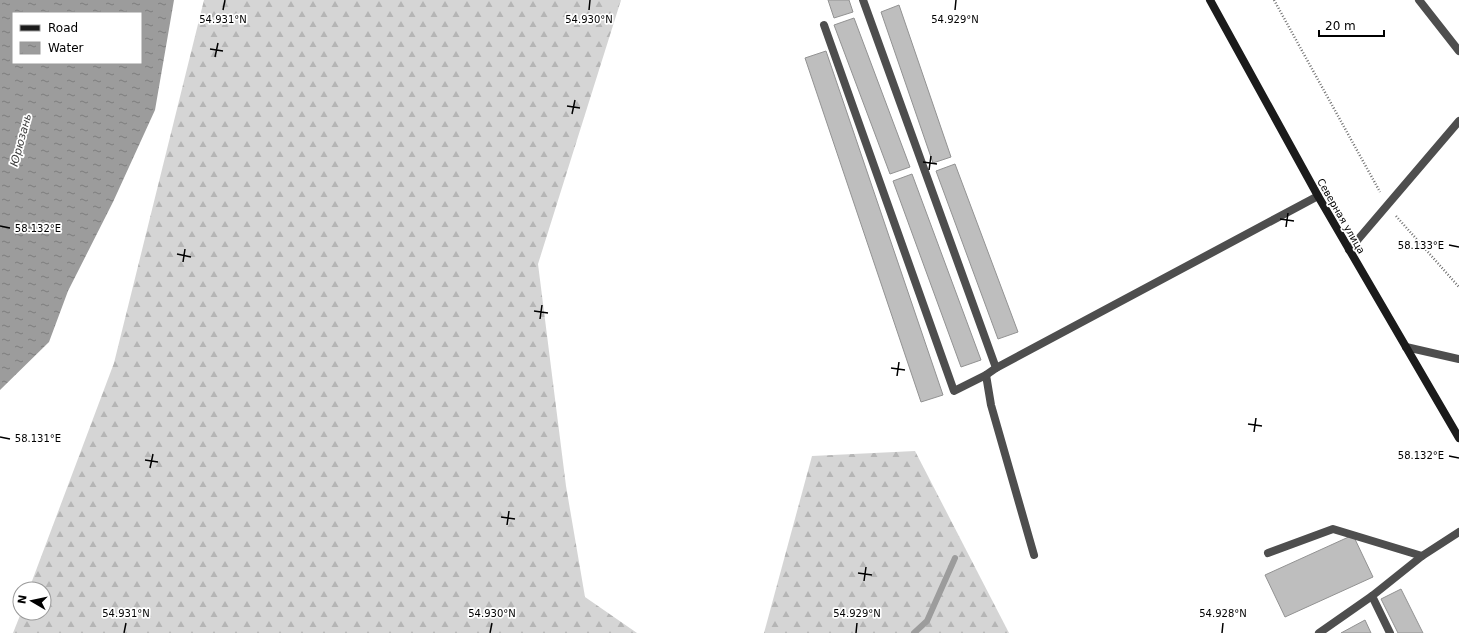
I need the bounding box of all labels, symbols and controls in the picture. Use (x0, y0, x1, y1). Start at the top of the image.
legend (12, 12, 142, 64)
scale bar (1319, 12, 1384, 38)
text: 54.931°N (199, 14, 247, 25)
text: 54.930°N (565, 14, 613, 25)
text: 54.929°N (931, 14, 979, 25)
text: 20 m (1325, 19, 1356, 33)
text: Road (48, 21, 78, 35)
text: Water (48, 41, 84, 55)
water label: Юрюзань (8, 112, 34, 168)
street label: Северная улица (1315, 176, 1367, 256)
text: 58.132°E (15, 223, 61, 234)
text: 58.133°E (1398, 240, 1444, 251)
text: 58.131°E (15, 433, 61, 444)
text: 58.132°E (1398, 450, 1444, 461)
north arrow (12, 581, 52, 621)
text: N (15, 594, 30, 605)
text: 54.931°N (102, 608, 150, 619)
text: 54.930°N (468, 608, 516, 619)
text: 54.929°N (833, 608, 881, 619)
text: 54.928°N (1199, 608, 1247, 619)

